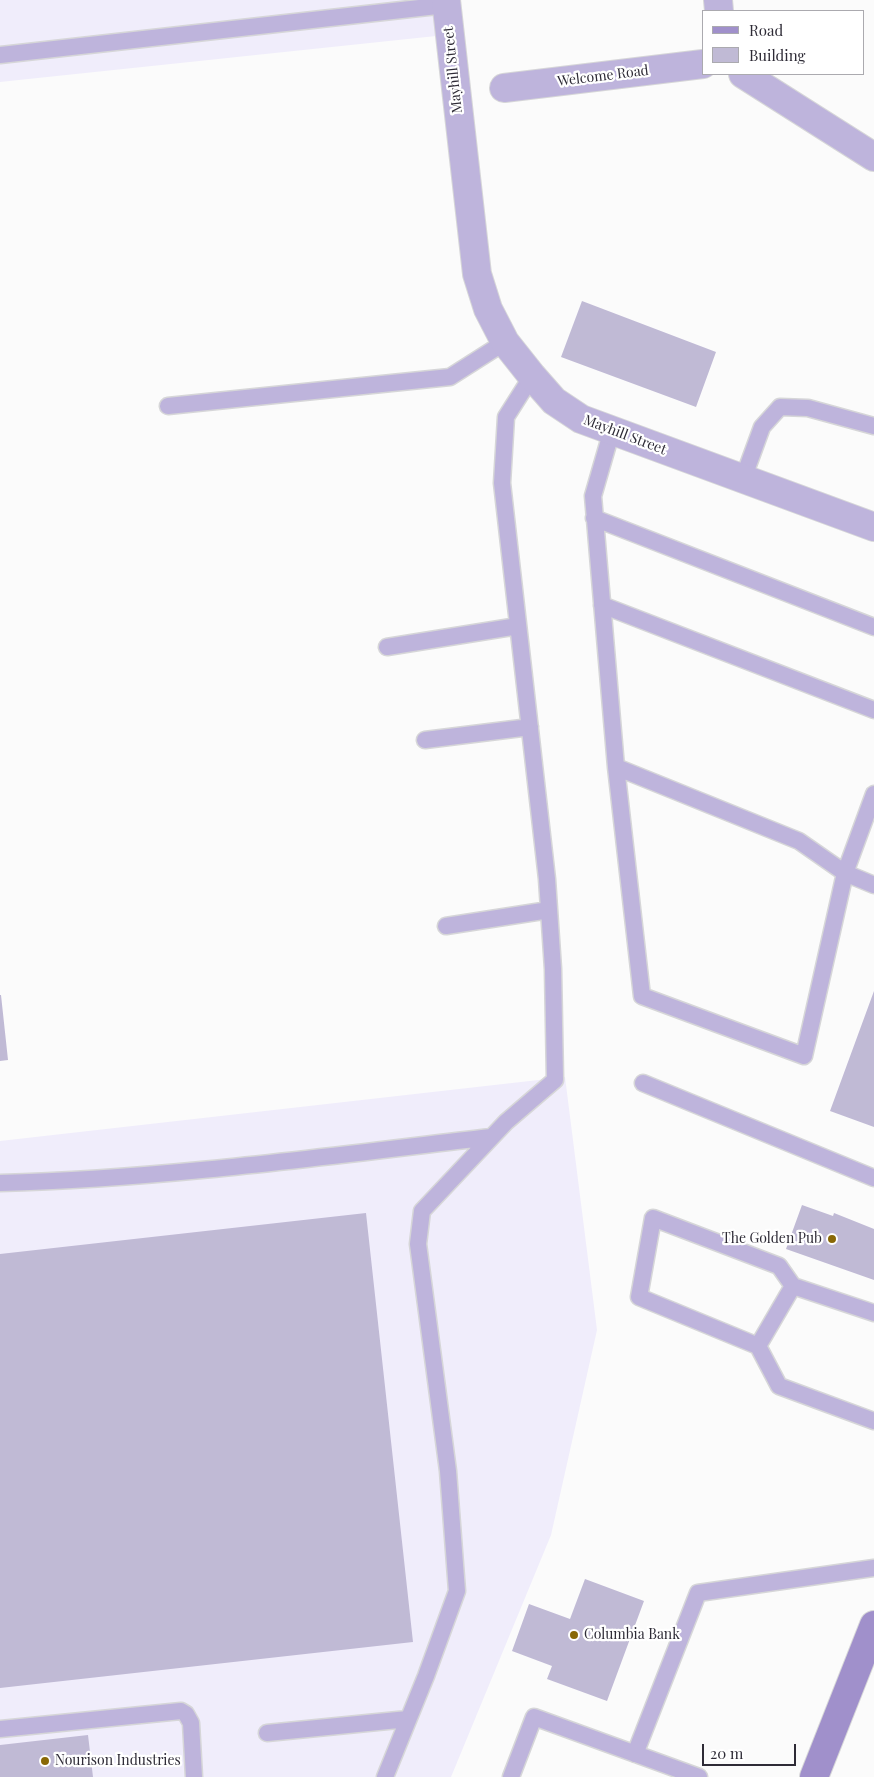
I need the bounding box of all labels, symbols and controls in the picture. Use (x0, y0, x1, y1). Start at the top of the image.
legend (702, 10, 864, 75)
text: Road (749, 20, 783, 40)
street label: Mayhill Street (440, 26, 466, 114)
text: Building (749, 45, 805, 65)
street label: Welcome Road (556, 62, 650, 90)
street label: Mayhill Street (581, 412, 669, 458)
place label: The Golden Pub (722, 1231, 822, 1247)
marker: The Golden Pub (826, 1233, 838, 1245)
place label: Columbia Bank (584, 1627, 680, 1643)
marker: Columbia Bank (568, 1629, 580, 1641)
scale bar (704, 1734, 798, 1766)
text: 20 m (710, 1743, 743, 1763)
place label: Nourison Industries (55, 1753, 181, 1769)
marker: Nourison Industries (39, 1755, 51, 1767)

